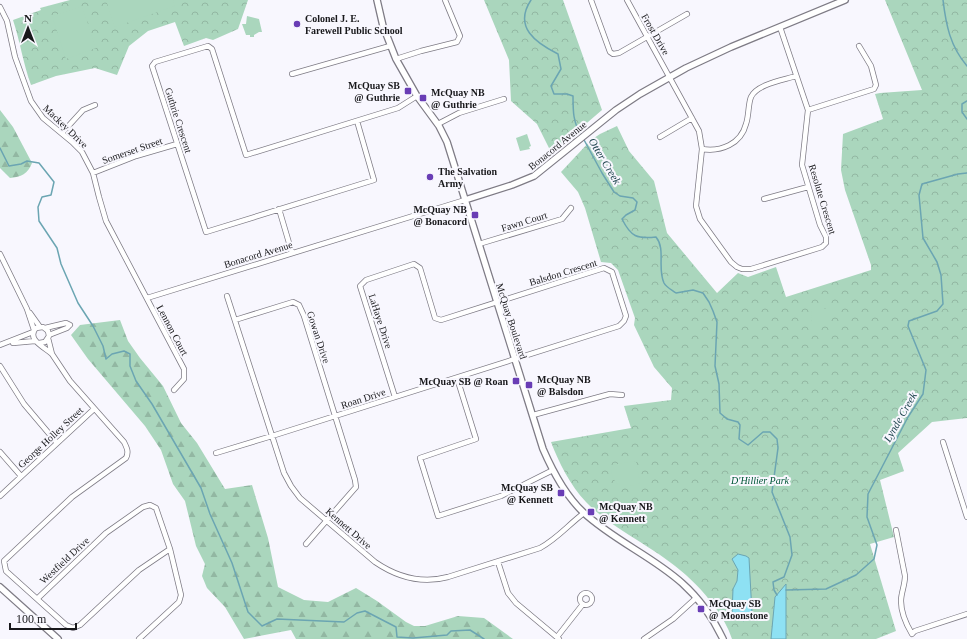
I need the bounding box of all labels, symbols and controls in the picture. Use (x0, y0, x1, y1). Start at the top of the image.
north arrow (8, 8, 48, 48)
text: N (24, 12, 32, 24)
street label: Frost Drive (639, 12, 672, 57)
place label: Colonel J. E. Farewell Public School (305, 13, 403, 36)
marker: Colonel J. E. Farewell Public School (292, 19, 302, 29)
place label: McQuay SB @ Guthrie (348, 80, 401, 103)
street label: Guthrie Crescent (163, 86, 194, 154)
marker: McQuay SB @ Guthrie (403, 86, 413, 96)
place label: McQuay NB @ Guthrie (431, 87, 485, 110)
marker: McQuay NB @ Guthrie (418, 93, 428, 103)
street label: Mackey Drive (41, 102, 91, 151)
street label: Bonacord Avenue (526, 118, 589, 172)
street label: Somerset Street (101, 135, 164, 166)
water label: Otter Creek (587, 136, 624, 187)
street label: Resolute Crescent (807, 163, 838, 236)
place label: The Salvation Army (438, 166, 498, 189)
marker: The Salvation Army (425, 172, 435, 182)
place label: McQuay NB @ Bonacord (413, 204, 467, 227)
street label: Fawn Court (500, 209, 549, 234)
marker: McQuay NB @ Bonacord (470, 210, 480, 220)
street label: Bonacord Avenue (222, 239, 294, 270)
street label: Balsdon Crescent (528, 257, 599, 288)
street label: McQuay Boulevard (494, 282, 529, 360)
street label: LaHaye Drive (366, 292, 395, 350)
street label: Lennon Court (155, 303, 191, 358)
street label: Gowan Drive (305, 310, 332, 365)
place label: McQuay NB @ Balsdon (537, 374, 591, 397)
place label: McQuay SB @ Roan (419, 376, 508, 387)
marker: McQuay SB @ Roan (511, 376, 521, 386)
marker: McQuay NB @ Balsdon (524, 380, 534, 390)
street label: Roan Drive (339, 386, 387, 411)
water label: Lynde Creek (881, 389, 920, 445)
street label: George Holley Street (16, 404, 85, 470)
park label: D'Hillier Park (730, 475, 790, 486)
place label: McQuay SB @ Kennett (501, 482, 554, 505)
marker: McQuay SB @ Kennett (556, 488, 566, 498)
place label: McQuay NB @ Kennett (599, 501, 653, 524)
street label: Kennett Drive (324, 506, 374, 552)
marker: McQuay NB @ Kennett (586, 507, 596, 517)
street label: Westfield Drive (37, 534, 92, 586)
place label: McQuay SB @ Moonstone (709, 598, 769, 621)
marker: McQuay SB @ Moonstone (696, 604, 706, 614)
scale bar (10, 605, 76, 631)
text: 100 m (16, 612, 47, 626)

